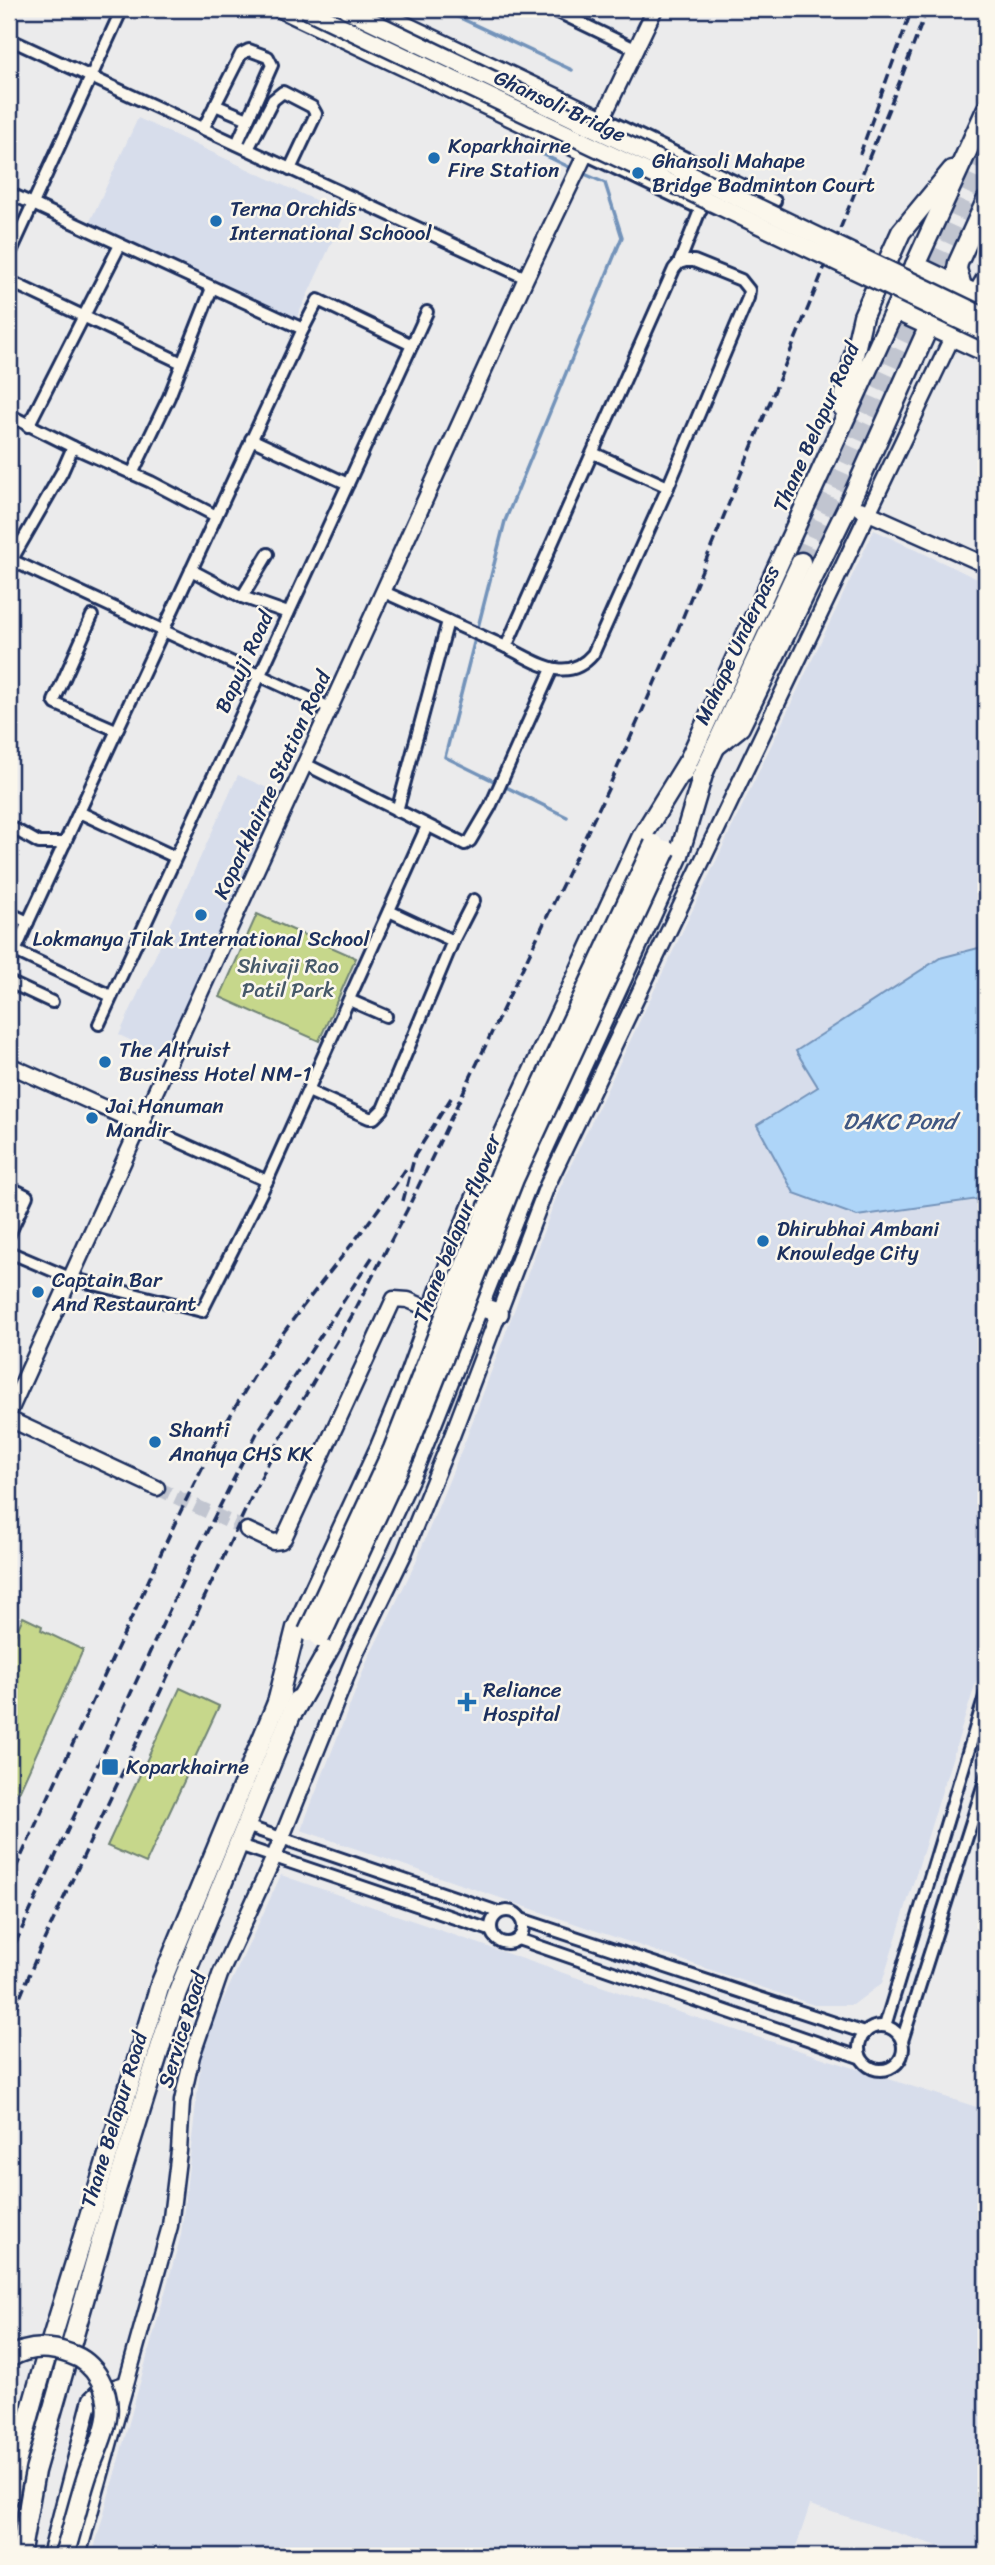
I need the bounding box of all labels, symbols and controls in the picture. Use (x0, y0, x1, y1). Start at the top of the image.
street label: Ghansoli Bridge (487, 59, 633, 153)
place label: Koparkhairne Fire Station (448, 127, 571, 189)
place label: Ghansoli Mahape Bridge Badminton Court (652, 142, 875, 204)
marker: Koparkhairne Fire Station (426, 150, 442, 166)
marker: Ghansoli Mahape Bridge Badminton Court (630, 165, 646, 181)
place label: Terna Orchids International Schoool (229, 190, 433, 252)
marker: Terna Orchids International Schoool (208, 213, 224, 229)
street label: Thane Belapur Road (762, 334, 871, 518)
street label: Mahape Underpass (683, 558, 791, 731)
street label: Bapuji Road (204, 603, 285, 720)
street label: Koparkhairne Station Road (202, 663, 343, 906)
marker: Lokmanya Tilak International School (193, 907, 209, 923)
place label: Lokmanya Tilak International School (33, 920, 371, 958)
park label: Shivaji Rao Patil Park (237, 947, 339, 1009)
place label: The Altruist Business Hotel NM-1 (119, 1031, 312, 1093)
marker: The Altruist Business Hotel NM-1 (97, 1054, 113, 1070)
place label: Jai Hanuman Mandir (105, 1087, 224, 1149)
water label: DAKC Pond (843, 1101, 961, 1142)
marker: Jai Hanuman Mandir (84, 1110, 100, 1126)
street label: Thane belapur flyover (402, 1127, 513, 1328)
place label: Dhirubhai Ambani Knowledge City (777, 1210, 940, 1272)
marker: Dhirubhai Ambani Knowledge City (755, 1233, 771, 1249)
place label: Captain Bar And Restaurant (51, 1261, 196, 1323)
marker: Captain Bar And Restaurant (30, 1284, 46, 1300)
place label: Shanti Ananya CHS KK (168, 1411, 314, 1473)
marker: Shanti Ananya CHS KK (147, 1434, 163, 1450)
place label: Reliance Hospital (483, 1671, 562, 1733)
marker: Reliance Hospital (457, 1692, 477, 1712)
place label: Koparkhairne (126, 1748, 249, 1786)
marker: Koparkhairne (100, 1757, 120, 1777)
street label: Service Road (146, 1966, 218, 2093)
street label: Thane Belapur Road (69, 2026, 159, 2213)

